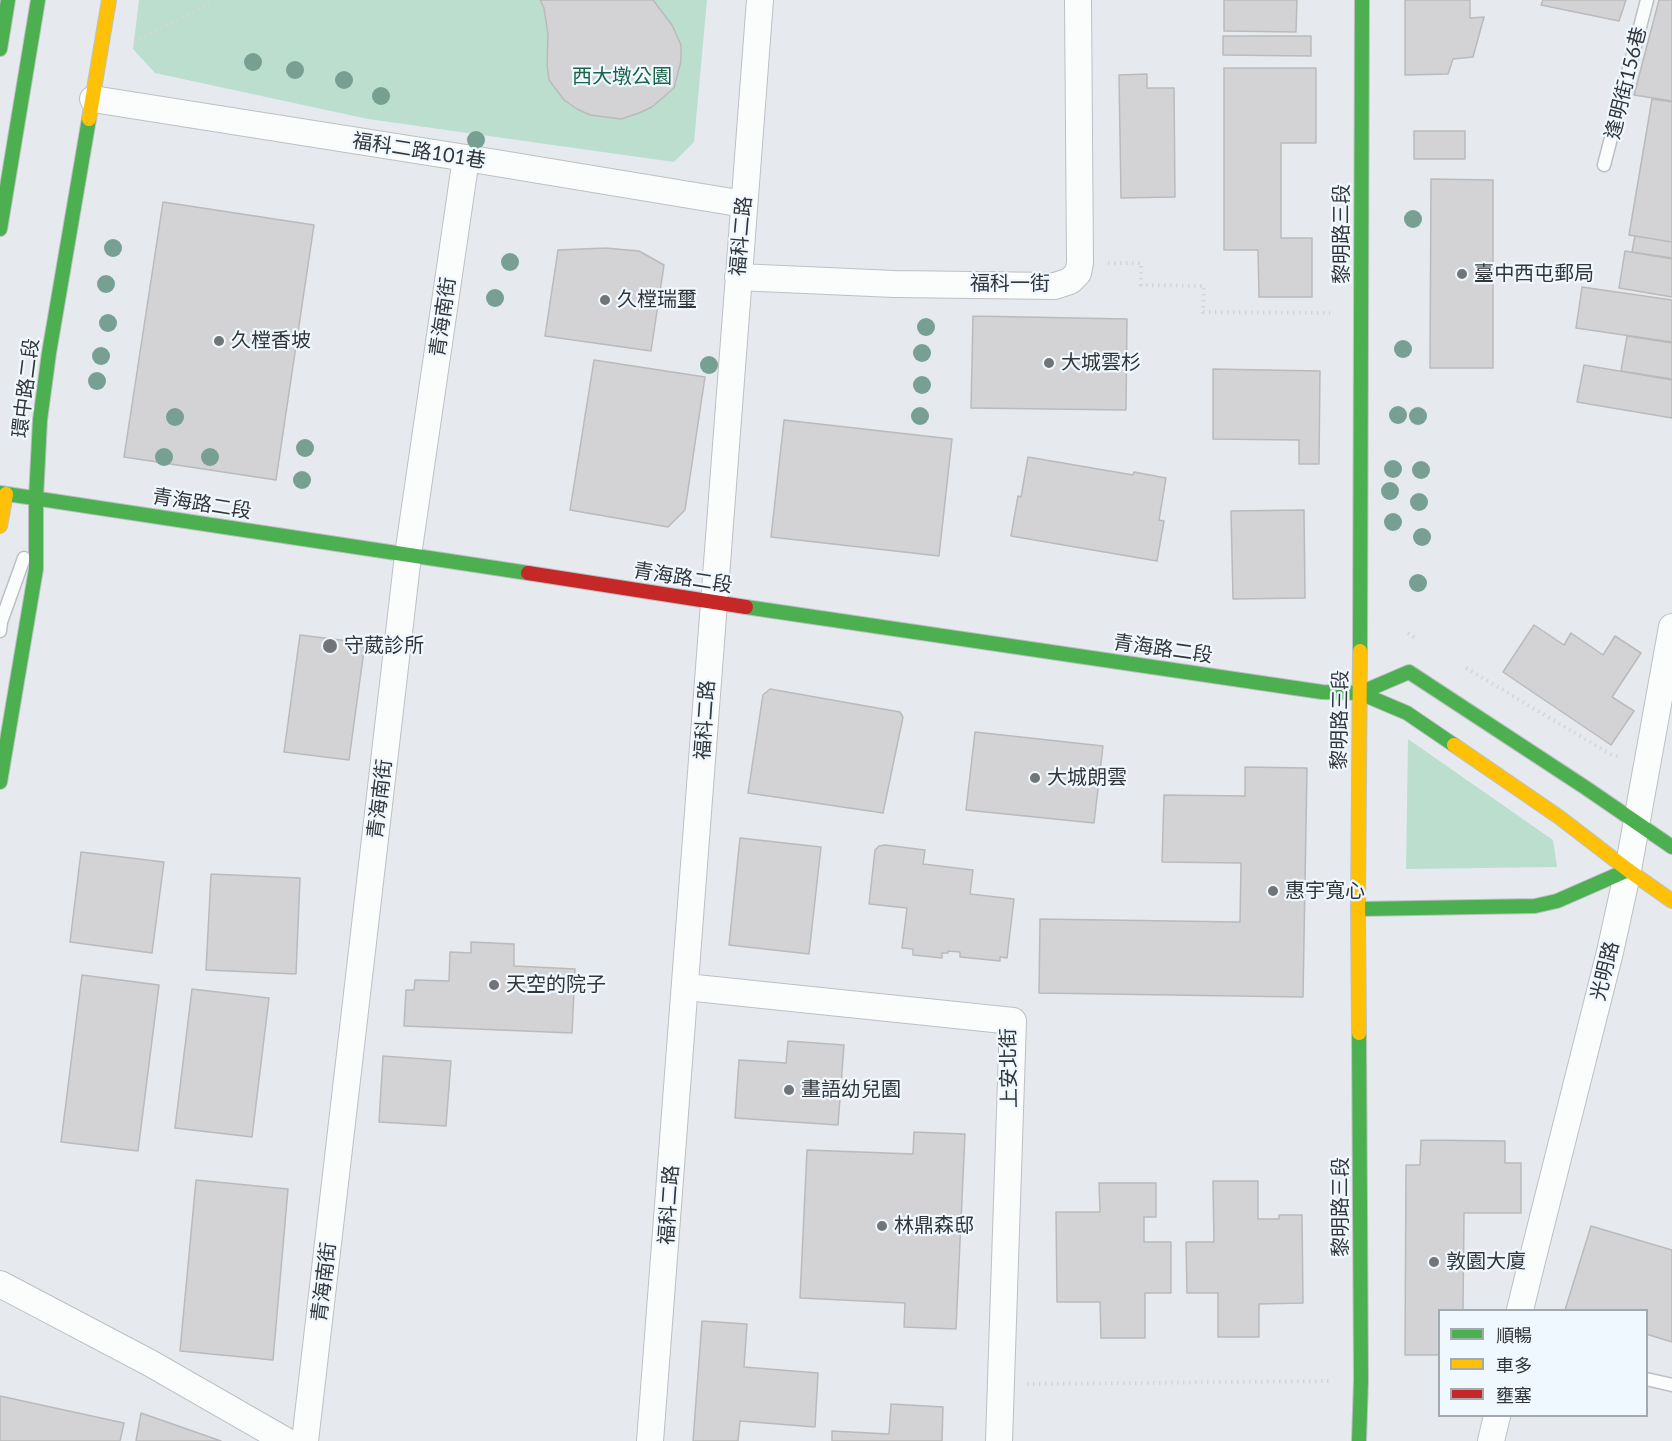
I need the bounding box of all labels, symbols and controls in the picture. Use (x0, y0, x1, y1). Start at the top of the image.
street label: 逢明街156巷 (1600, 24, 1652, 142)
park label: 西大墩公園 (572, 65, 672, 89)
street label: 福科二路101巷 (351, 129, 487, 173)
street label: 黎明路三段 (1330, 184, 1354, 284)
street label: 福科二路 (726, 195, 756, 277)
place label: 臺中西屯郵局 (1474, 262, 1594, 286)
marker: 臺中西屯郵局 (1455, 267, 1469, 281)
street label: 福科一街 (970, 272, 1050, 296)
street label: 青海南街 (426, 276, 460, 358)
place label: 久樘瑞璽 (617, 288, 697, 312)
marker: 久樘瑞璽 (598, 293, 612, 307)
place label: 久樘香坡 (231, 329, 311, 353)
marker: 久樘香坡 (212, 334, 226, 348)
street label: 環中路二段 (8, 337, 44, 439)
place label: 大城雲杉 (1061, 351, 1141, 375)
marker: 大城雲杉 (1042, 356, 1056, 370)
street label: 青海路二段 (151, 484, 253, 524)
street label: 青海路二段 (632, 558, 734, 598)
street label: 青海路二段 (1112, 630, 1214, 668)
place label: 守葳診所 (344, 634, 424, 658)
marker: 守葳診所 (321, 637, 339, 655)
street label: 黎明路三段 (1327, 670, 1353, 770)
street label: 福科二路 (690, 679, 720, 761)
street label: 青海南街 (363, 758, 397, 840)
place label: 大城朗雲 (1047, 766, 1127, 790)
marker: 大城朗雲 (1028, 771, 1042, 785)
place label: 惠宇寬心 (1285, 879, 1365, 903)
marker: 惠宇寬心 (1266, 884, 1280, 898)
street label: 光明路 (1586, 939, 1624, 1003)
place label: 天空的院子 (506, 973, 606, 997)
marker: 天空的院子 (487, 978, 501, 992)
street label: 上安北街 (996, 1028, 1022, 1108)
place label: 畫語幼兒園 (801, 1078, 901, 1102)
marker: 畫語幼兒園 (782, 1083, 796, 1097)
street label: 黎明路三段 (1329, 1157, 1353, 1257)
street label: 福科二路 (654, 1164, 684, 1246)
place label: 林鼎森邸 (894, 1214, 974, 1238)
marker: 林鼎森邸 (875, 1219, 889, 1233)
street label: 青海南街 (307, 1241, 341, 1323)
place label: 敦園大廈 (1446, 1250, 1526, 1274)
marker: 敦園大廈 (1427, 1255, 1441, 1269)
legend (1438, 1309, 1648, 1417)
text: 順暢 (1496, 1324, 1532, 1346)
text: 車多 (1496, 1354, 1532, 1376)
text: 壅塞 (1496, 1384, 1532, 1406)

